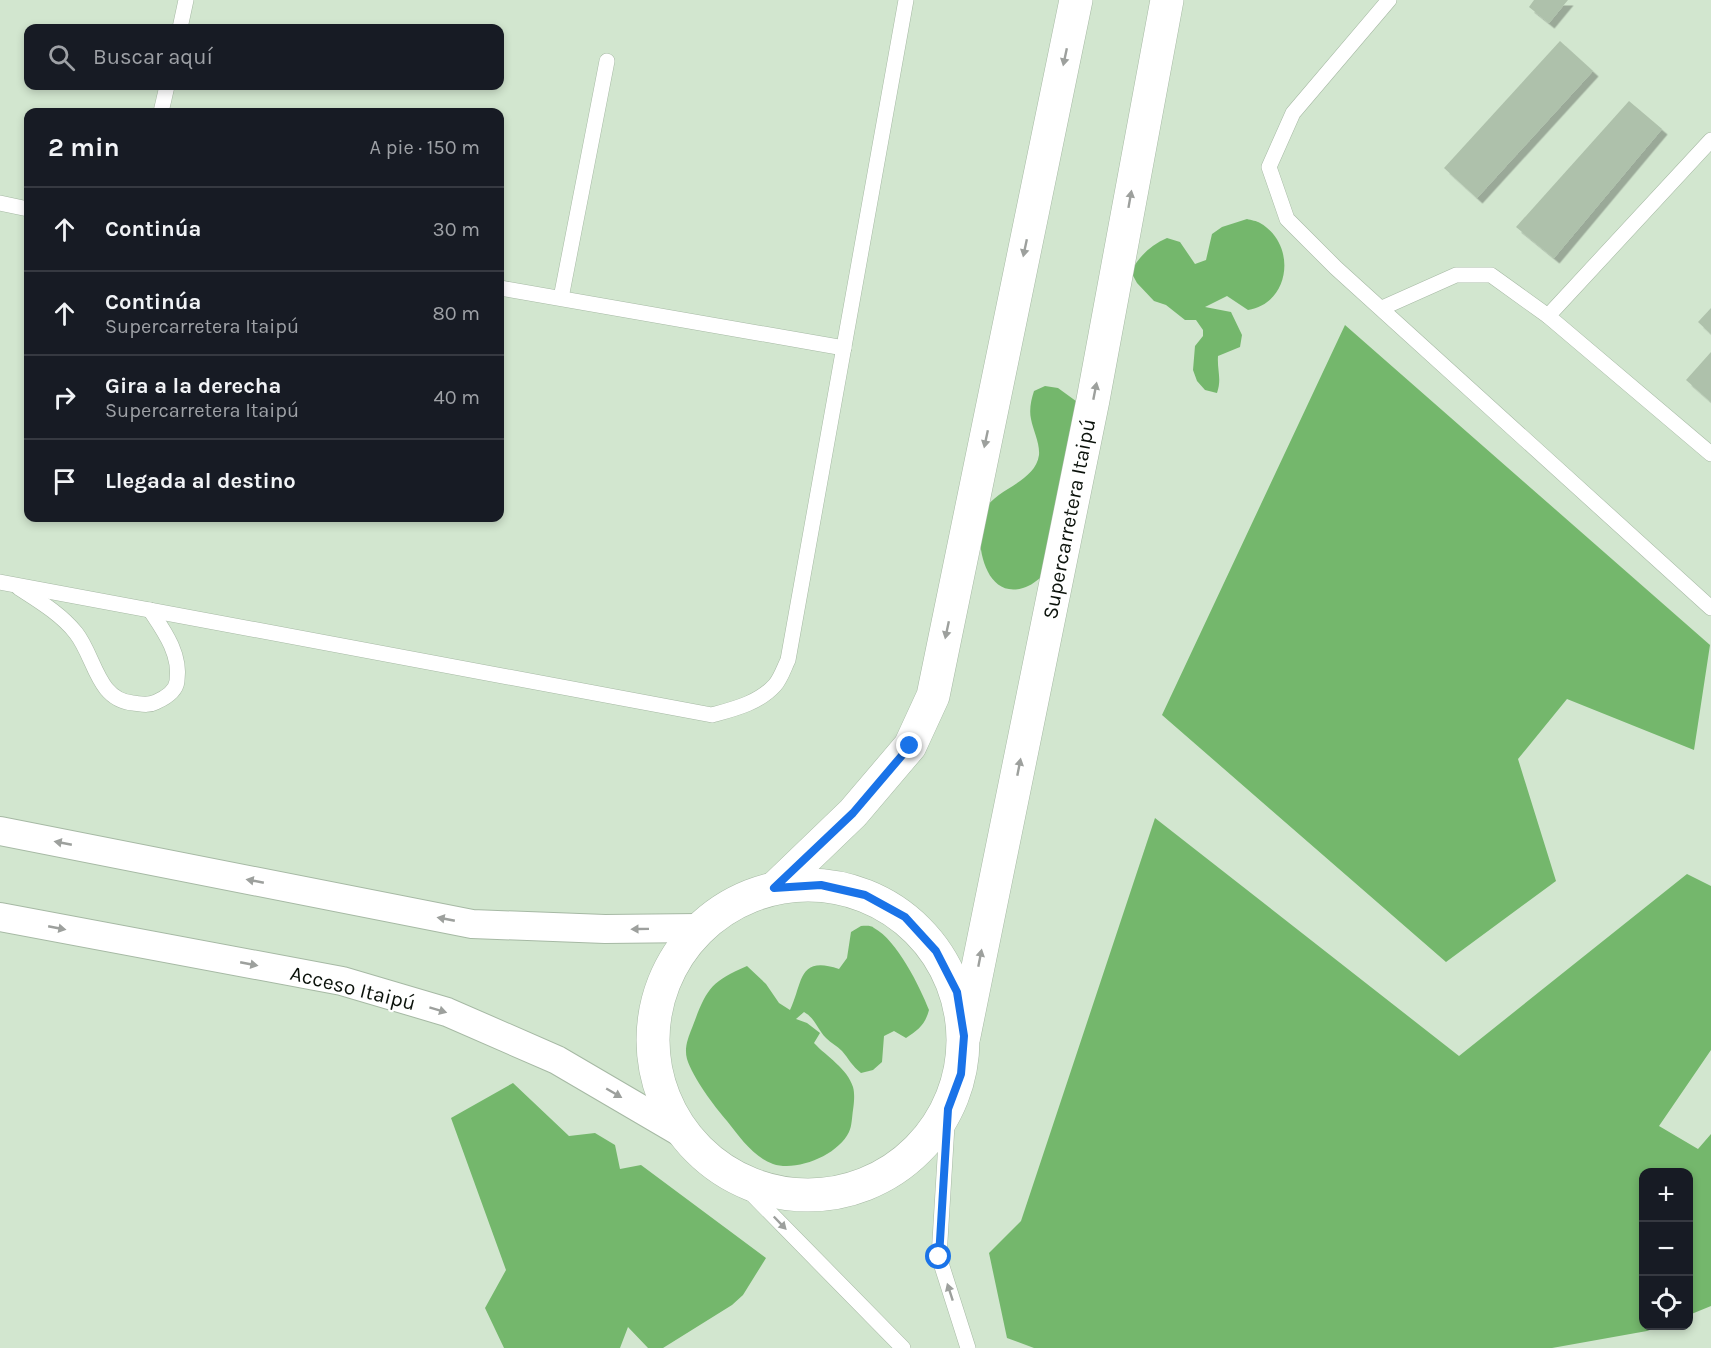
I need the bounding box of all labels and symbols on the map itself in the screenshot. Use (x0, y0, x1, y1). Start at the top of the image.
one-way arrow (1059, 48, 1069, 67)
one-way arrow (1126, 190, 1135, 209)
one-way arrow (1020, 239, 1029, 258)
one-way arrow (1091, 381, 1100, 400)
street label: Supercarretera Itaipú (1038, 417, 1100, 621)
one-way arrow (981, 430, 990, 449)
one-way arrow (942, 621, 951, 640)
route end (896, 732, 922, 758)
one-way arrow (1015, 758, 1024, 777)
one-way arrow (54, 838, 73, 847)
one-way arrow (245, 876, 264, 885)
one-way arrow (436, 914, 455, 923)
one-way arrow (48, 924, 67, 933)
one-way arrow (631, 924, 650, 934)
one-way arrow (976, 949, 985, 968)
one-way arrow (240, 960, 259, 969)
street label: Acceso Itaipú (288, 961, 418, 1015)
one-way arrow (429, 1006, 447, 1015)
one-way arrow (606, 1088, 622, 1099)
one-way arrow (772, 1215, 786, 1229)
route start (925, 1243, 951, 1269)
one-way arrow (945, 1283, 955, 1301)

